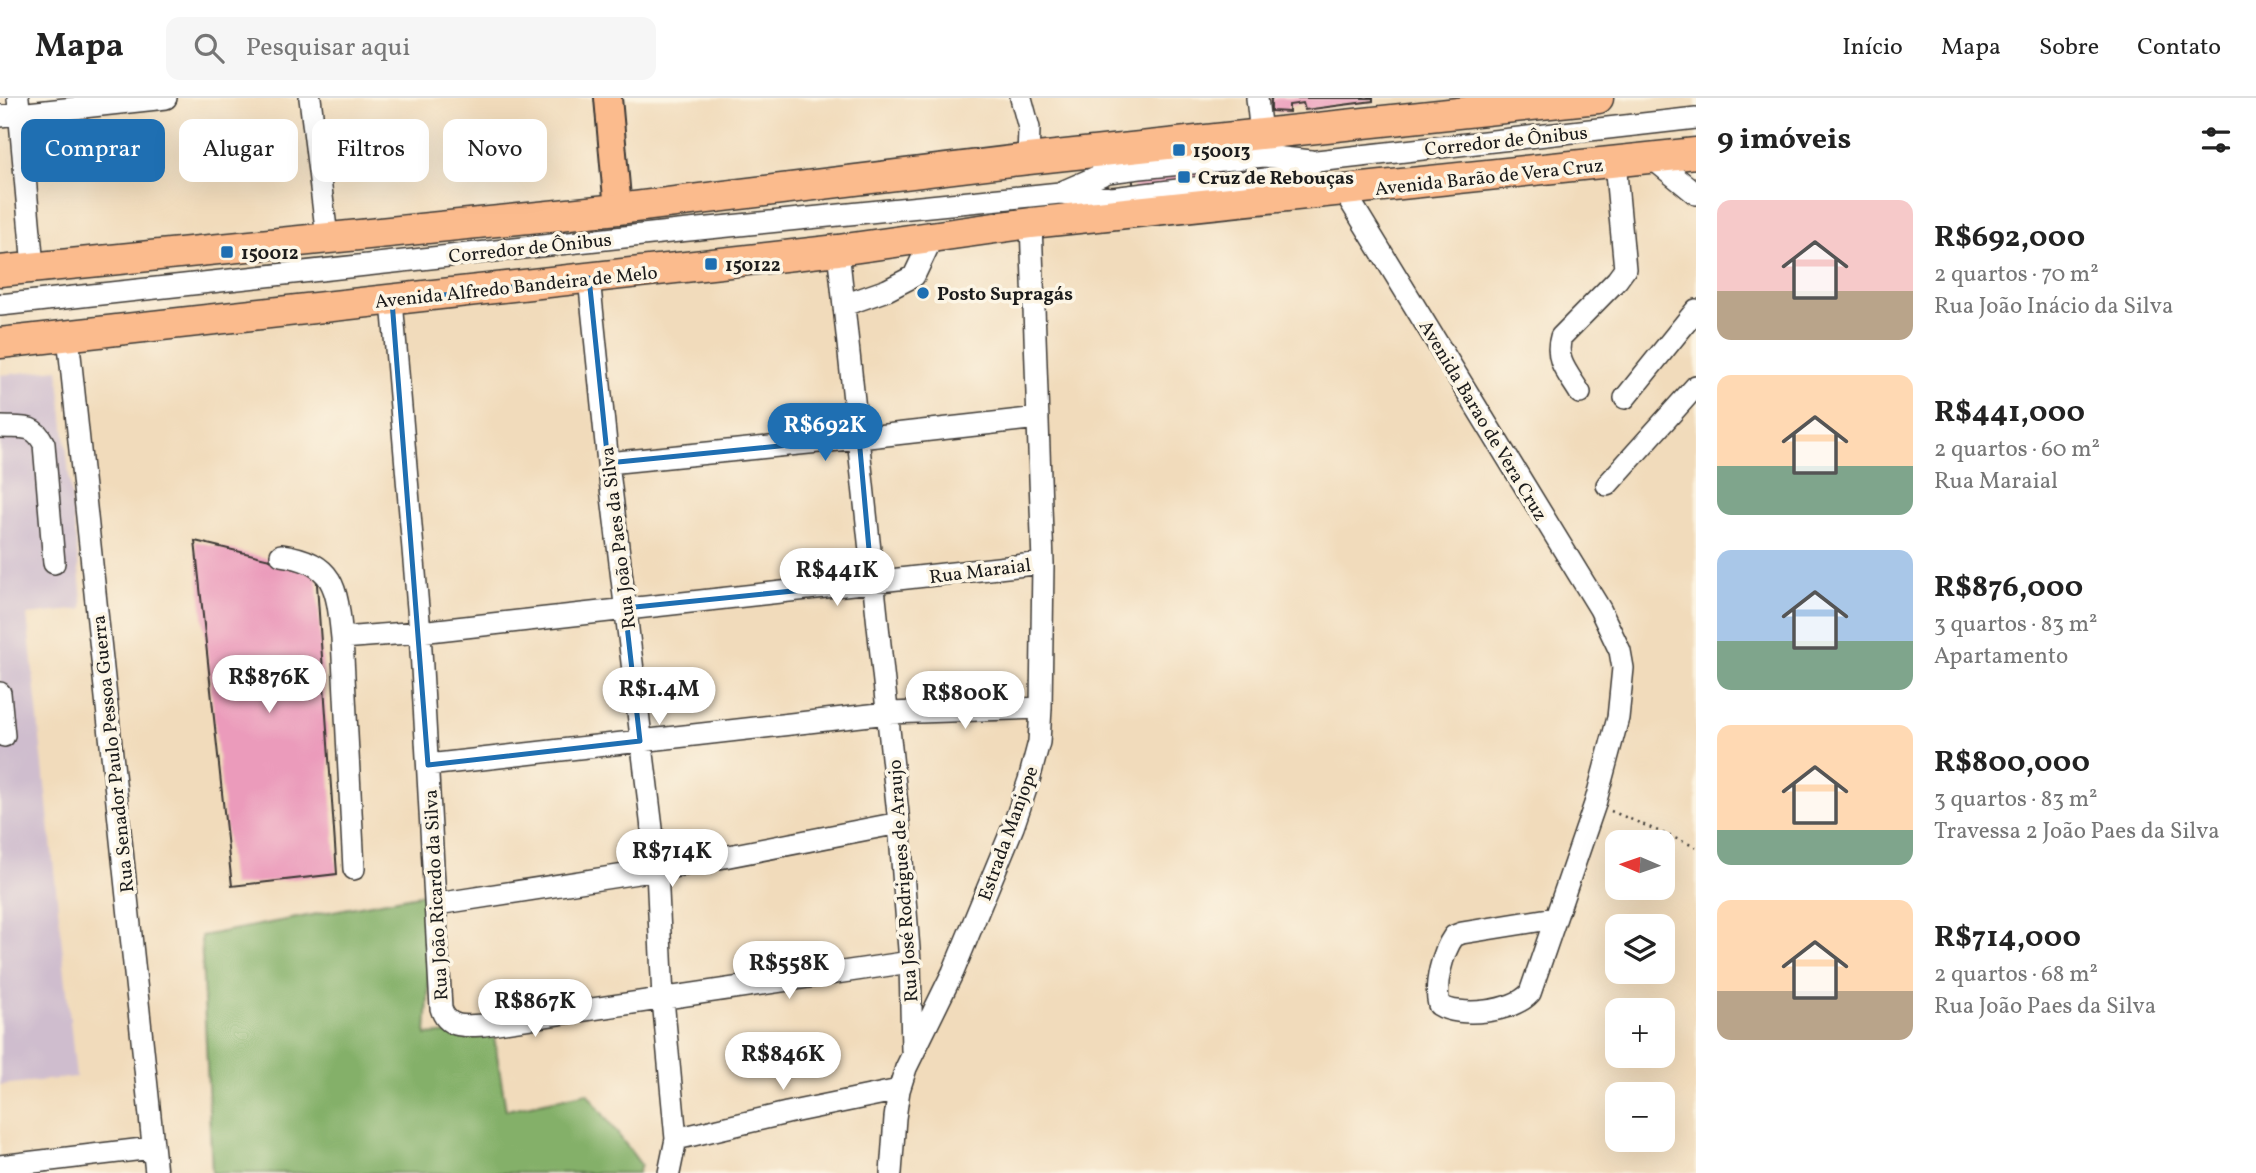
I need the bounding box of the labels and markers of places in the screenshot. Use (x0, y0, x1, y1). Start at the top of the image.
place label: 150013 (1193, 139, 1251, 165)
marker: 150013 (1171, 142, 1187, 158)
place label: Cruz de Rebouças (1198, 166, 1354, 192)
marker: Cruz de Rebouças (1176, 169, 1192, 185)
place label: 150012 (241, 241, 299, 267)
marker: 150012 (219, 244, 235, 260)
place label: 150122 (725, 253, 781, 279)
marker: 150122 (703, 256, 719, 272)
place label: Posto Supragás (937, 282, 1073, 308)
marker: Posto Supragás (915, 285, 931, 301)
pin: R$692K (768, 404, 882, 463)
pin: R$441K (780, 548, 894, 608)
pin: R$876K (212, 656, 326, 715)
pin: R$1.4M (602, 668, 716, 727)
pin: R$800K (908, 672, 1022, 731)
pin: R$714K (615, 830, 729, 889)
pin: R$558K (732, 942, 846, 1001)
pin: R$867K (478, 979, 592, 1039)
pin: R$846K (726, 1032, 840, 1092)

